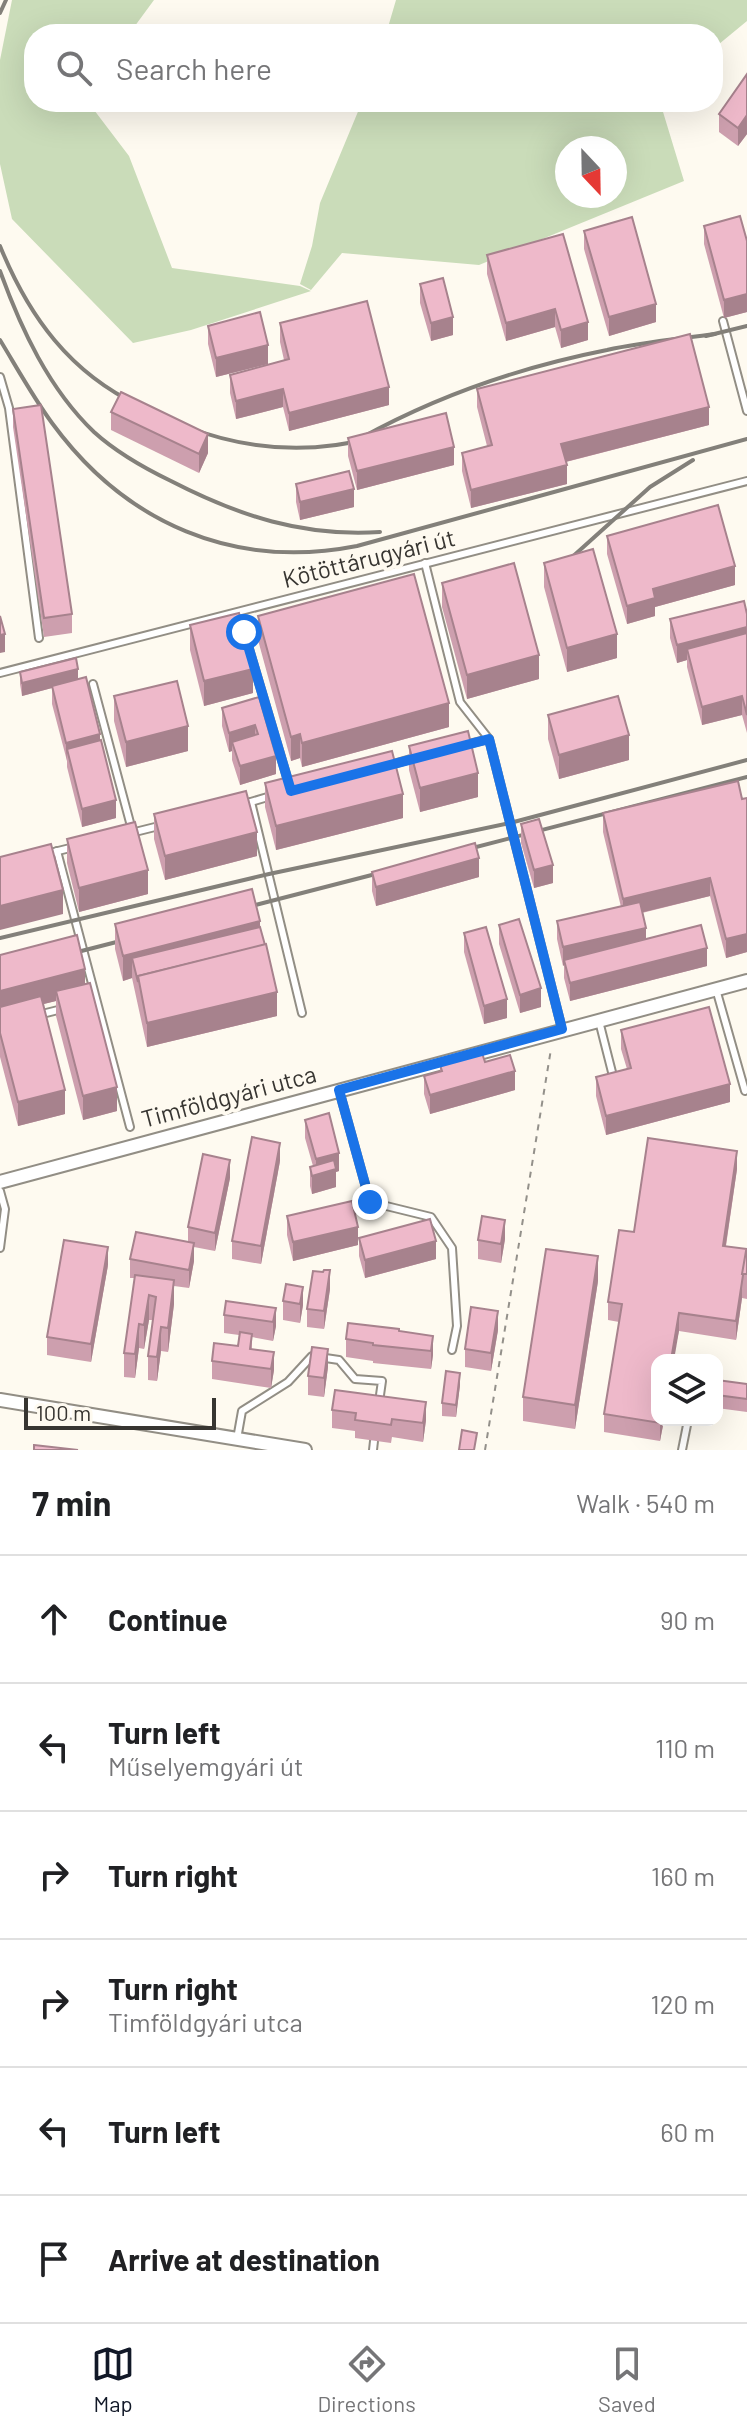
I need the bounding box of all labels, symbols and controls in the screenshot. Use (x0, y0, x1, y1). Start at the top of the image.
search box (24, 24, 723, 112)
icon: search (52, 46, 96, 90)
text: Search here (116, 50, 272, 86)
north arrow (555, 136, 627, 208)
street label: Kötöttárugyári út (279, 522, 458, 593)
route start (226, 614, 262, 650)
street label: Timföldgyári utca (138, 1058, 319, 1133)
route end (352, 1184, 388, 1220)
map controls (651, 1354, 723, 1426)
button: layers (651, 1354, 723, 1426)
scale bar (24, 1394, 216, 1430)
text: 100 m (36, 1399, 91, 1425)
text: 7 min (32, 1482, 111, 1523)
text: Walk · 540 m (576, 1487, 715, 1518)
icon: ahead (32, 1597, 76, 1641)
text: Continue (108, 1601, 228, 1637)
text: 90 m (660, 1604, 715, 1635)
text: Turn left (108, 1714, 221, 1750)
icon: left (32, 1725, 76, 1769)
text: 110 m (655, 1732, 715, 1763)
text: Műselyemgyári út (108, 1750, 304, 1781)
icon: right (32, 1853, 76, 1897)
text: Turn right (108, 1857, 238, 1893)
text: 160 m (651, 1860, 715, 1891)
text: Turn right (108, 1970, 238, 2006)
icon: right (32, 1981, 76, 2025)
text: 120 m (651, 1988, 715, 2019)
text: Timföldgyári utca (108, 2006, 303, 2037)
icon: left (32, 2109, 76, 2153)
text: Turn left (108, 2113, 221, 2149)
text: 60 m (660, 2116, 715, 2147)
icon: arrive (32, 2237, 76, 2281)
text: Arrive at destination (108, 2241, 380, 2277)
tab: Map (91, 2342, 135, 2416)
tab: Directions (317, 2342, 416, 2416)
tab: Saved (598, 2342, 656, 2416)

